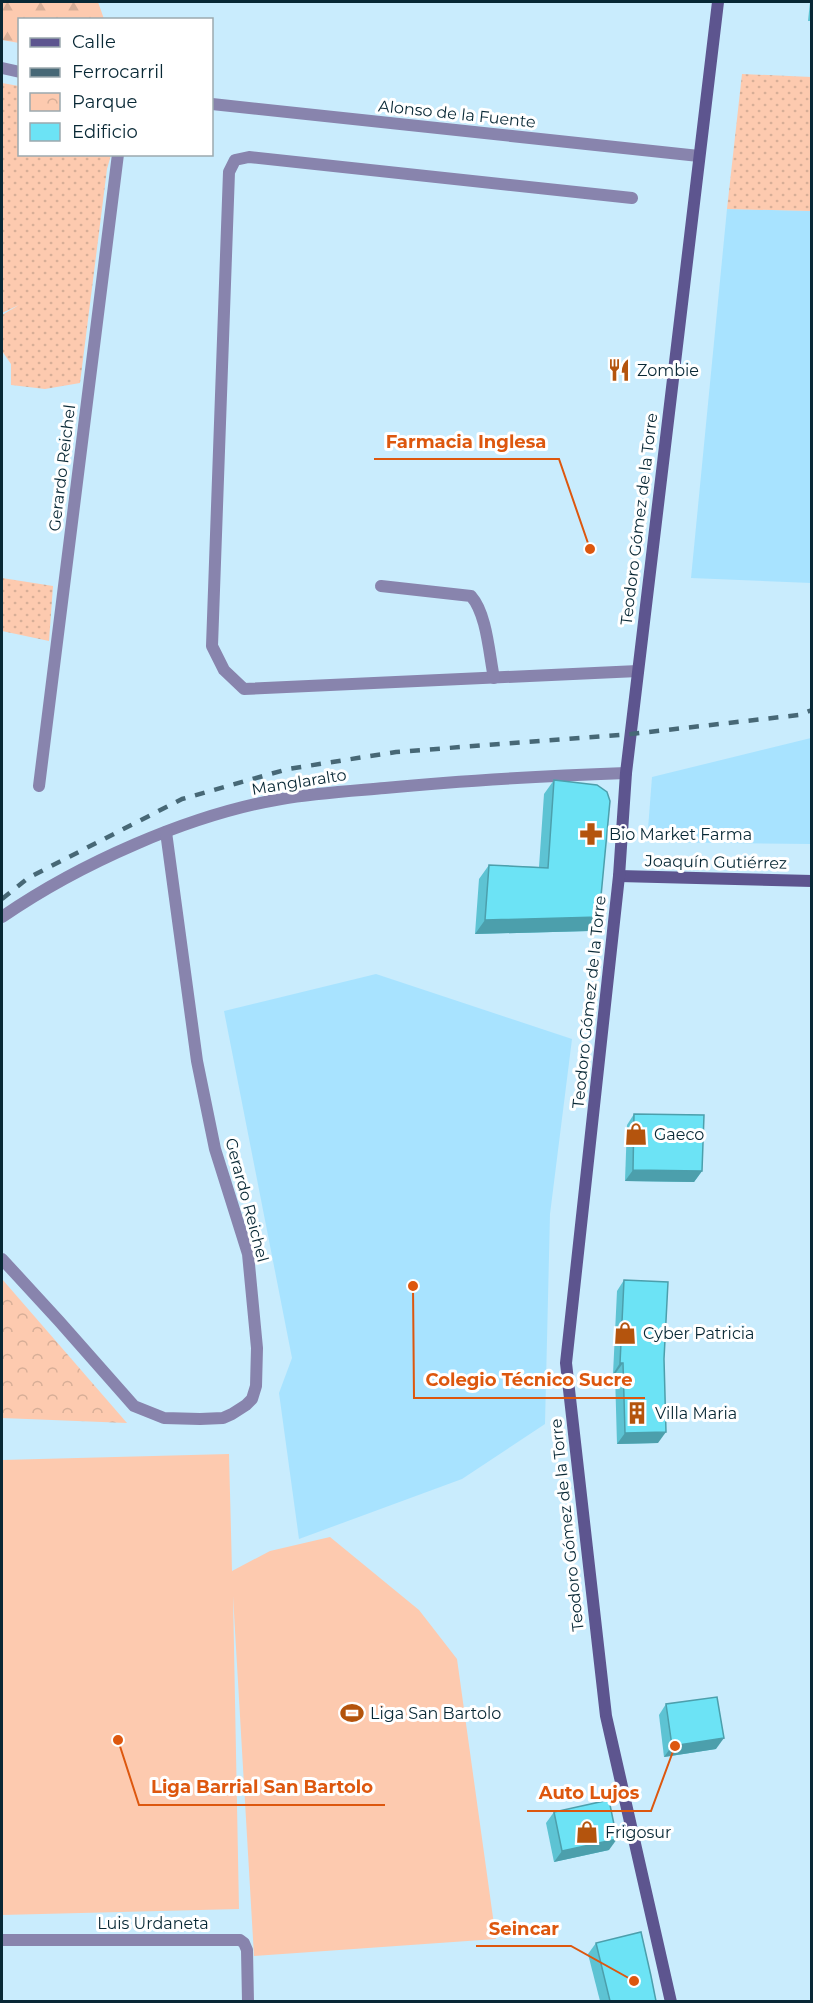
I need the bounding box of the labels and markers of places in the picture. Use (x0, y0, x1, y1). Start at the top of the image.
restaurant icon: Zombie (606, 357, 632, 383)
place label: Zombie (637, 361, 699, 380)
callout: Farmacia Inglesa (374, 423, 559, 459)
pharmacy icon: Bio Market Farma (578, 821, 604, 847)
place label: Bio Market Farma (609, 825, 752, 844)
shop icon: Gaeco (623, 1121, 649, 1147)
place label: Gaeco (654, 1125, 704, 1144)
shop icon: Cyber Patricia (612, 1320, 638, 1346)
place label: Cyber Patricia (643, 1324, 755, 1343)
callout: Colegio Técnico Sucre (414, 1362, 645, 1398)
building icon: Villa Maria (624, 1400, 650, 1426)
place label: Villa Maria (655, 1404, 737, 1423)
sports icon: Liga San Bartolo (339, 1700, 365, 1726)
place label: Liga San Bartolo (370, 1704, 501, 1723)
callout: Liga Barrial San Bartolo (139, 1769, 385, 1805)
callout: Auto Lujos (527, 1775, 651, 1811)
shop icon: Frigosur (574, 1819, 600, 1845)
place label: Frigosur (605, 1823, 672, 1842)
callout: Seincar (476, 1910, 571, 1946)

